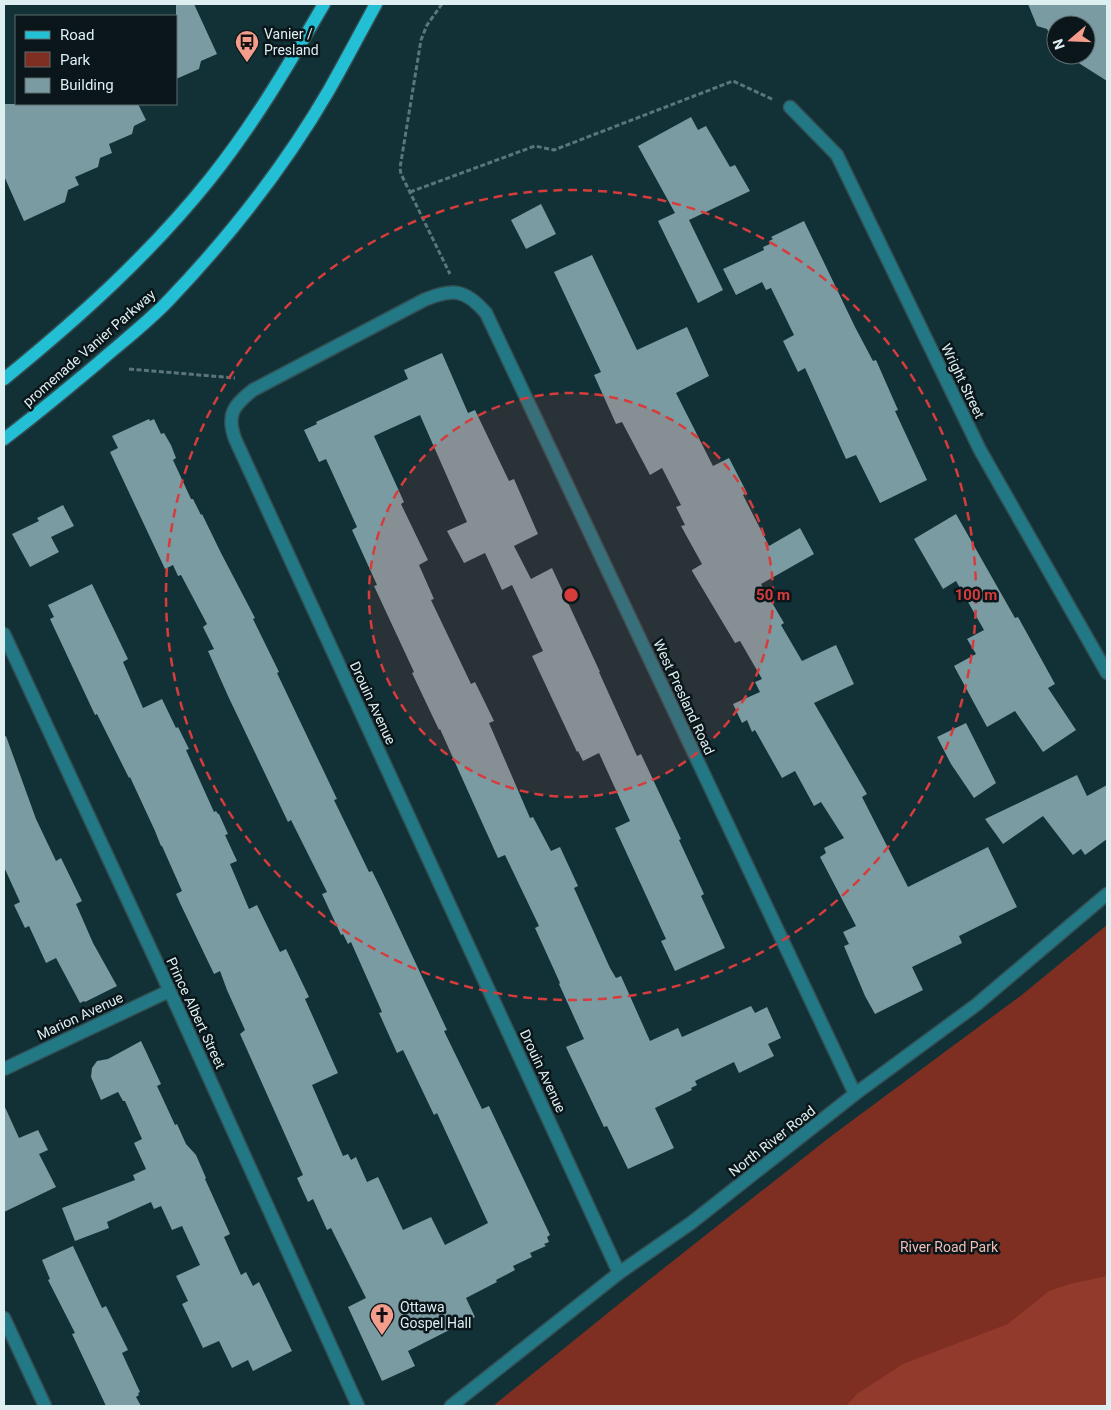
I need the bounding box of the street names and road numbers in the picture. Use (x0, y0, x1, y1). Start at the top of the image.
street label: promenade Vanier Parkway (20, 286, 159, 410)
street label: Wright Street (938, 341, 988, 421)
street label: West Presland Road (650, 637, 718, 757)
street label: Drouin Avenue (347, 659, 399, 747)
street label: Prince Albert Street (163, 955, 229, 1072)
street label: Marion Avenue (34, 989, 126, 1043)
street label: Drouin Avenue (517, 1027, 569, 1115)
street label: North River Road (726, 1102, 818, 1180)

